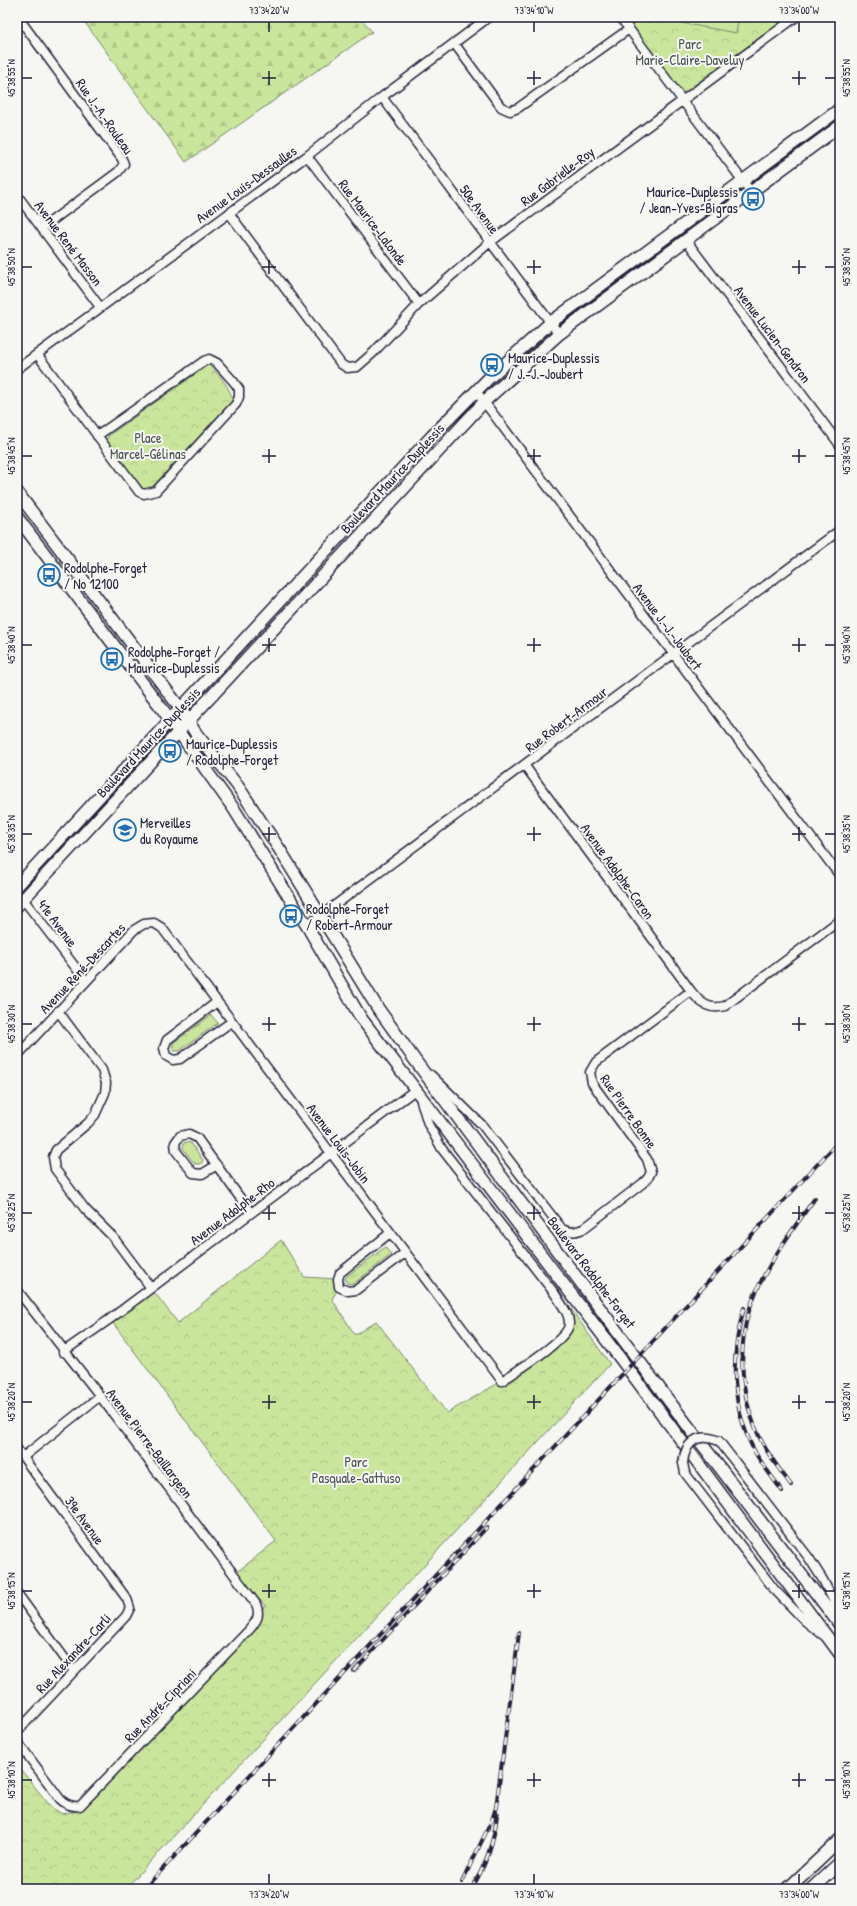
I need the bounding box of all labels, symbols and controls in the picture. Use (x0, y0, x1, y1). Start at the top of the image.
text: 73°34'20"W (249, 4, 290, 17)
text: 73°34'10"W (515, 4, 554, 17)
text: 73°34'00"W (779, 4, 820, 17)
park label: Parc Marie-Claire-Daveluy (636, 34, 744, 70)
text: 45°38'55"N (5, 59, 18, 97)
text: 45°38'55"N (840, 59, 853, 97)
street label: Rue J.-A.-Rouleau (72, 74, 138, 158)
street label: Avenue Louis-Dessaulles (192, 141, 300, 227)
street label: Rue Gabrielle-Roy (516, 142, 599, 211)
street label: Rue Maurice-Lalonde (334, 175, 412, 269)
street label: 50e Avenue (456, 181, 505, 238)
place label: Maurice-Duplessis / Jean-Yves-Bigras (639, 182, 738, 218)
bus stop icon: Maurice-Duplessis / Jean-Yves-Bigras (740, 186, 766, 212)
street label: Avenue René Masson (31, 196, 107, 290)
text: 45°38'50"N (5, 248, 18, 286)
text: 45°38'50"N (840, 248, 853, 286)
street label: Avenue Lucien-Gendron (730, 282, 816, 386)
place label: Maurice-Duplessis / J.-J.-Joubert (508, 348, 599, 383)
bus stop icon: Maurice-Duplessis / J.-J.-Joubert (479, 352, 505, 378)
street label: Boulevard Maurice-Duplessis (336, 419, 449, 538)
park label: Place Marcel-Gélinas (110, 428, 186, 463)
text: 45°38'45"N (5, 437, 18, 475)
text: 45°38'45"N (840, 437, 853, 475)
place label: Rodolphe-Forget / No 12100 (64, 558, 147, 593)
bus stop icon: Rodolphe-Forget / No 12100 (36, 562, 62, 588)
street label: Avenue J.-J.-Joubert (629, 579, 707, 674)
text: 45°38'40"N (5, 626, 18, 664)
text: 45°38'40"N (840, 626, 853, 664)
place label: Rodolphe-Forget / Maurice-Duplessis (128, 642, 220, 678)
bus stop icon: Rodolphe-Forget / Maurice-Duplessis (99, 646, 125, 672)
street label: Rue Robert-Armour (521, 681, 611, 756)
street label: Boulevard Maurice-Duplessis (92, 683, 205, 802)
place label: Maurice-Duplessis / Rodolphe-Forget (186, 734, 278, 770)
bus stop icon: Maurice-Duplessis / Rodolphe-Forget (157, 738, 183, 764)
place label: Merveilles du Royaume (140, 813, 199, 849)
text: 45°38'35"N (5, 815, 18, 853)
text: 45°38'35"N (840, 815, 853, 853)
school or university icon: Merveilles du Royaume (112, 817, 138, 843)
street label: Avenue Adolphe-Caron (576, 819, 659, 923)
street label: 41e Avenue (34, 895, 82, 951)
place label: Rodolphe-Forget / Robert-Armour (306, 899, 393, 934)
bus stop icon: Rodolphe-Forget / Robert-Armour (278, 903, 304, 929)
street label: Avenue René-Descartes (35, 918, 129, 1018)
text: 45°38'30"N (5, 1005, 18, 1043)
text: 45°38'30"N (840, 1005, 853, 1043)
street label: Rue Pierre Bonne (596, 1070, 662, 1152)
street label: Avenue Louis-Jobin (303, 1099, 375, 1187)
street label: Avenue Adolphe-Rho (186, 1173, 279, 1250)
text: 45°38'25"N (5, 1194, 18, 1232)
text: 45°38'25"N (840, 1194, 853, 1232)
street label: Boulevard Rodolphe-Forget (543, 1212, 641, 1333)
text: 45°38'20"N (5, 1383, 18, 1421)
text: 45°38'20"N (840, 1383, 853, 1421)
street label: Avenue Pierre-Baillargeon (102, 1384, 197, 1502)
park label: Parc Pasquale-Gattuso (312, 1452, 401, 1488)
street label: 39e Avenue (61, 1492, 109, 1548)
text: 45°38'15"N (5, 1573, 18, 1609)
text: 45°38'15"N (840, 1573, 853, 1609)
street label: Rue Alexandre-Carli (31, 1609, 115, 1697)
street label: Rue André-Cipriani (120, 1664, 201, 1747)
text: 45°38'10"N (5, 1761, 18, 1799)
text: 45°38'10"N (840, 1761, 853, 1799)
text: 73°34'20"W (249, 1888, 290, 1901)
text: 73°34'10"W (515, 1888, 554, 1901)
text: 73°34'00"W (779, 1888, 820, 1901)

